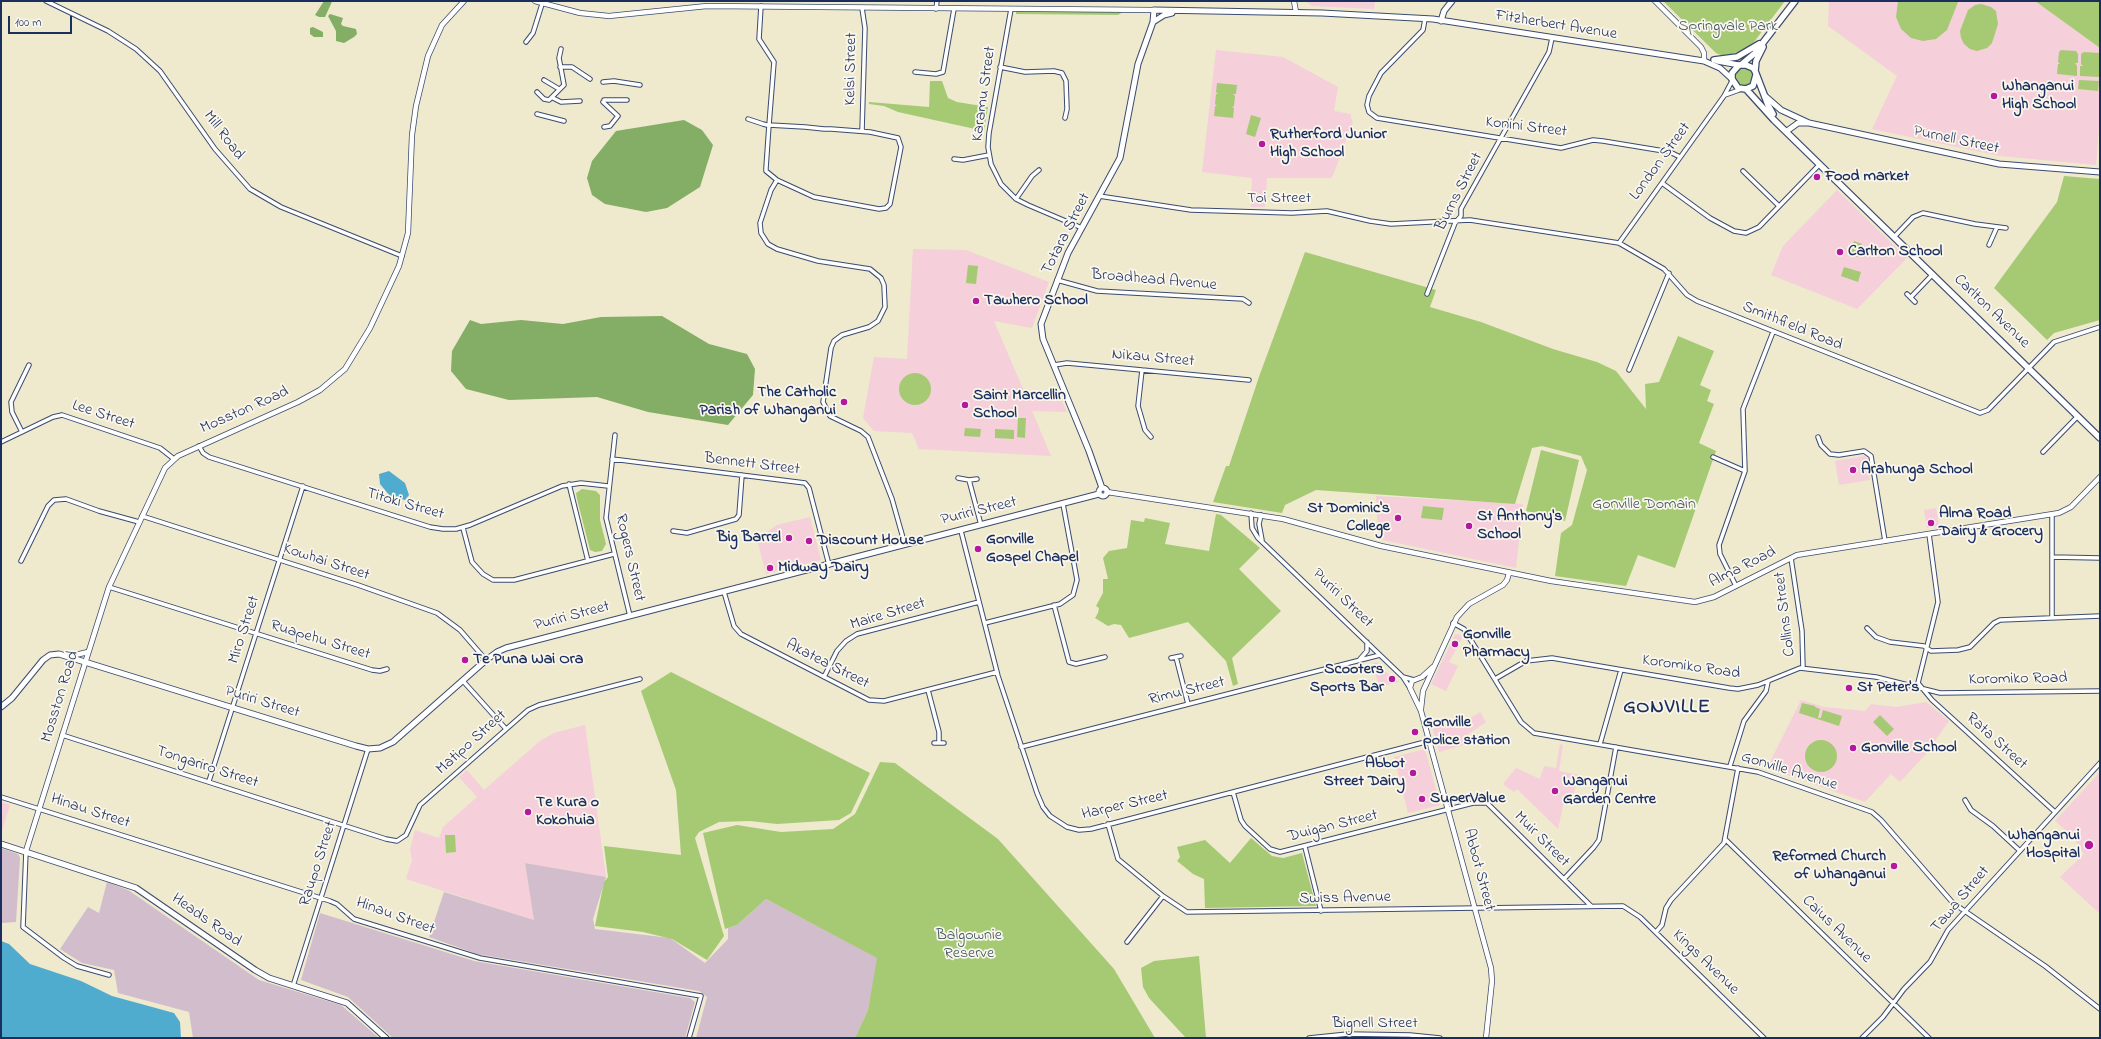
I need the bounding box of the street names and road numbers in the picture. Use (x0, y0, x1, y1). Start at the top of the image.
street label: Fitzherbert Avenue (1494, 7, 1618, 45)
street label: Kelsi Street (842, 32, 862, 106)
street label: Karamu Street (969, 45, 1001, 143)
street label: Mill Road (198, 108, 248, 164)
street label: Konini Street (1484, 113, 1568, 143)
street label: London Street (1626, 119, 1696, 205)
street label: Purnell Street (1911, 123, 2001, 159)
street label: Burns Street (1432, 150, 1488, 234)
street label: Toi Street (1247, 189, 1311, 209)
street label: Totara Street (1038, 190, 1096, 278)
street label: Broadhead Avenue (1090, 266, 1218, 296)
street label: Carlton Avenue (1949, 271, 2033, 353)
street label: Smithfield Road (1739, 298, 1845, 356)
street label: Nikau Street (1111, 346, 1195, 372)
street label: Mosston Road (198, 383, 292, 439)
street label: Lee Street (69, 397, 137, 435)
street label: Bennett Street (703, 450, 801, 480)
street label: Titoki Street (364, 485, 446, 525)
street label: Puriri Street (939, 493, 1019, 531)
street label: Rogers Street (610, 513, 648, 603)
street label: Kowhai Street (280, 540, 372, 586)
street label: Alma Road (1706, 543, 1780, 593)
street label: Puriri Street (1307, 565, 1377, 633)
street label: Collins Street (1771, 571, 1801, 657)
street label: Miro Street (225, 594, 265, 666)
street label: Maire Street (848, 594, 928, 636)
street label: Puriri Street (532, 598, 612, 636)
street label: Ruapehu Street (268, 617, 372, 665)
street label: Akatea Street (782, 636, 872, 694)
street label: Mosston Road (38, 649, 84, 745)
street label: Koromiko Road (1641, 652, 1741, 684)
street label: Koromiko Road (1968, 670, 2068, 690)
street label: Rimu Street (1147, 673, 1227, 711)
street label: Puriri Street (222, 683, 302, 723)
street label: Matipo Street (433, 706, 511, 780)
street label: Rata Street (1961, 709, 2031, 775)
street label: Tongariro Street (154, 742, 260, 794)
street label: Gonville Avenue (1739, 748, 1839, 796)
street label: Harper Street (1080, 787, 1170, 825)
street label: Hinau Street (48, 790, 132, 834)
street label: Duigan Street (1286, 807, 1380, 847)
street label: Muir Street (1509, 808, 1573, 872)
street label: Raupo Street (296, 819, 342, 909)
street label: Abbot Street (1458, 827, 1498, 913)
street label: Tawa Street (1928, 863, 1994, 937)
street label: Swiss Avenue (1299, 889, 1391, 909)
street label: Heads Road (167, 890, 245, 952)
street label: Caius Avenue (1797, 892, 1875, 968)
street label: Hinau Street (353, 894, 437, 940)
street label: Kings Avenue (1668, 926, 1742, 1000)
street label: Bignell Street (1332, 1014, 1418, 1034)

